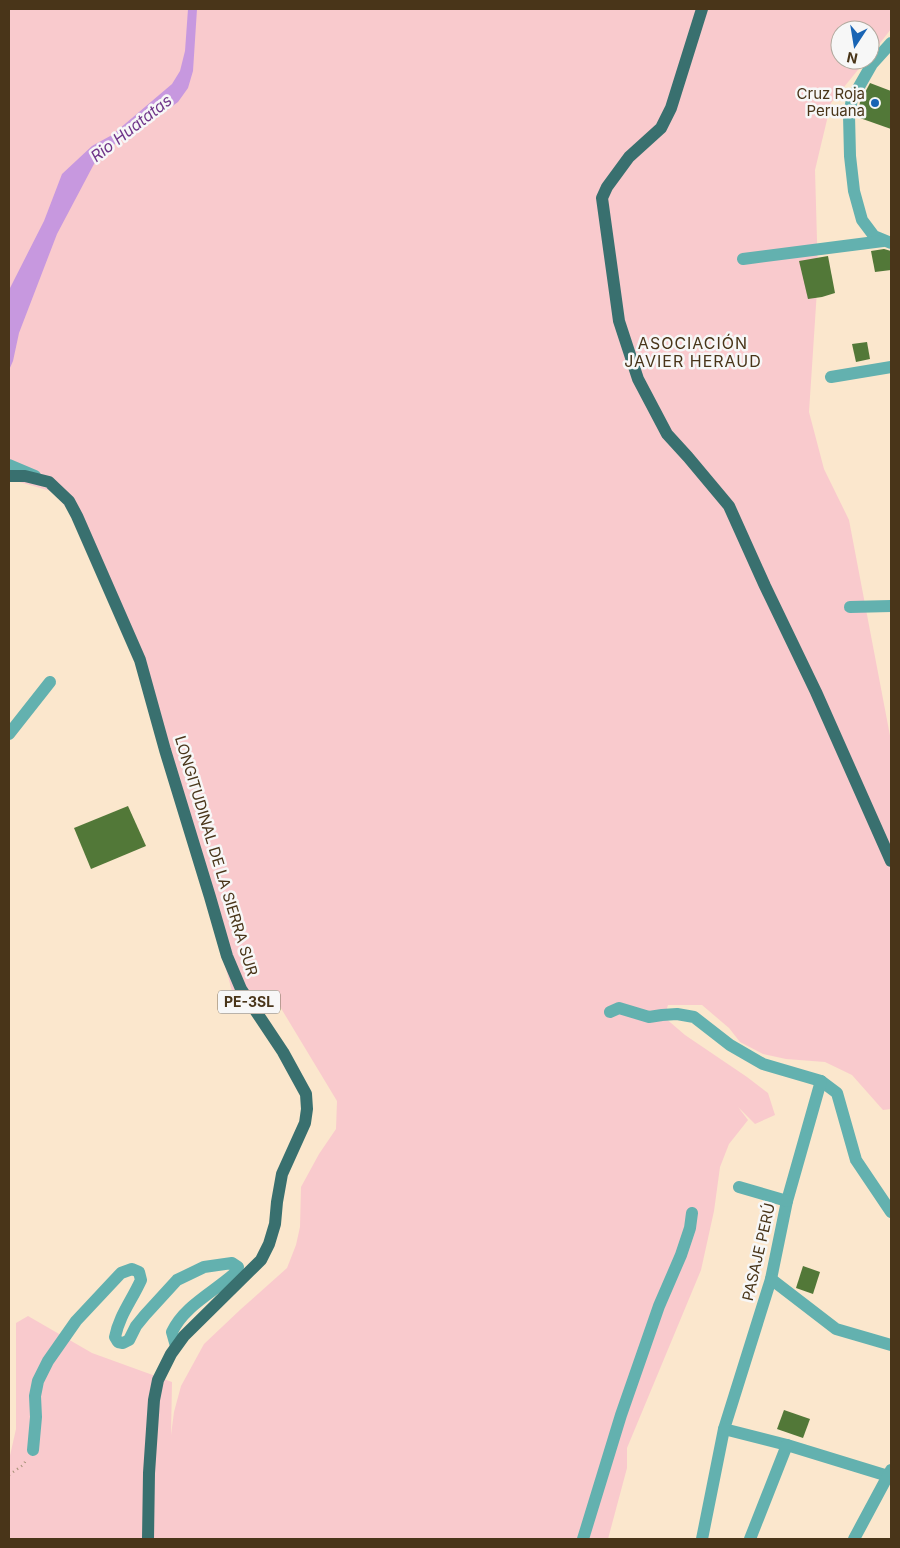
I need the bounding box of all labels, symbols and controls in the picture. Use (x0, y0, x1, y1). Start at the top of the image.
north arrow (830, 20, 880, 70)
text: N (845, 49, 859, 68)
place label: Cruz Roja Peruana (797, 84, 865, 120)
water label: Rio Huatatas (86, 90, 176, 166)
marker: Cruz Roja Peruana (869, 97, 881, 109)
district label: ASOCIACIÓN JAVIER HERAUD (624, 333, 762, 371)
street label: LONGITUDINAL DE LA SIERRA SUR (171, 733, 262, 979)
road number: PE-3SL (218, 990, 280, 1014)
street label: PASAJE PERÚ (738, 1201, 779, 1303)

